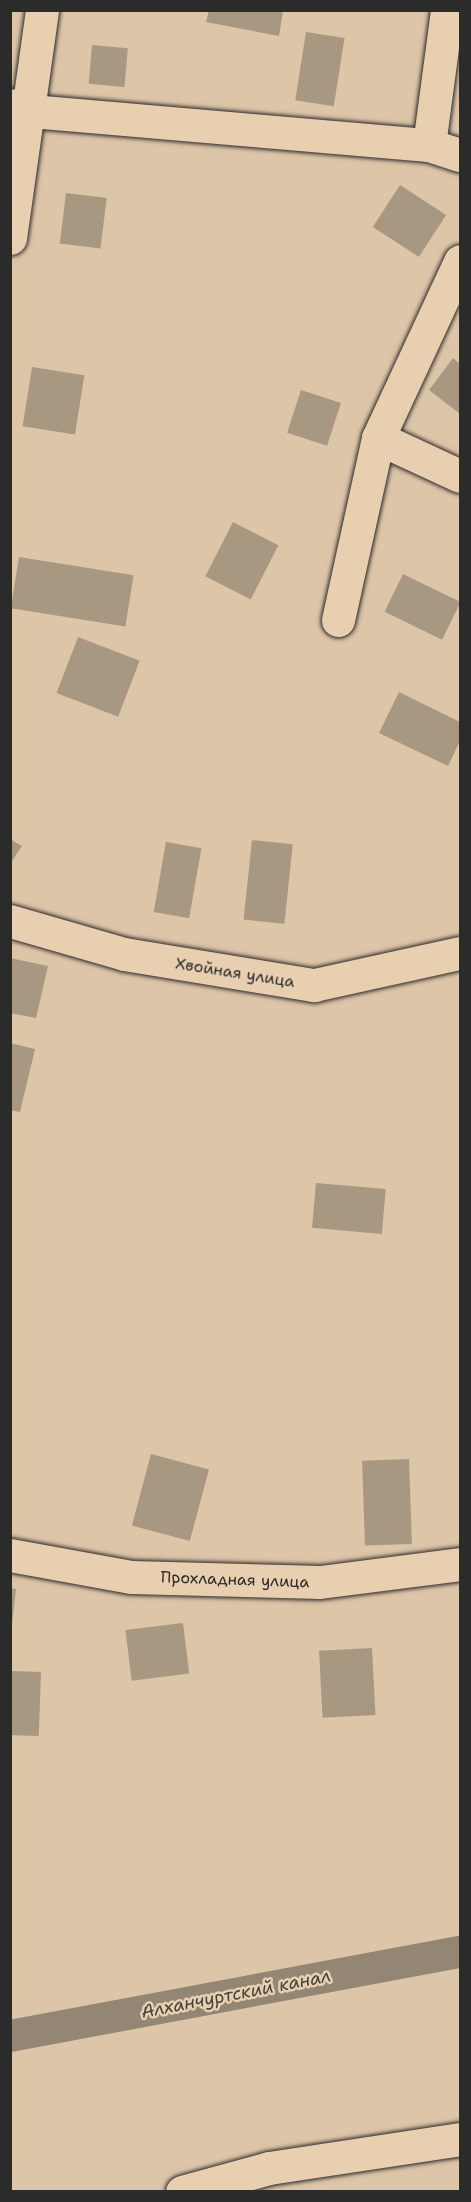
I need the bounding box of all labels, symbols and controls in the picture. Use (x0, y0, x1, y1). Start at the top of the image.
street label: Хвойная улица (174, 954, 296, 992)
street label: Прохладная улица (160, 1568, 310, 1592)
water label: Алханчуртский канал (139, 1965, 333, 2023)

